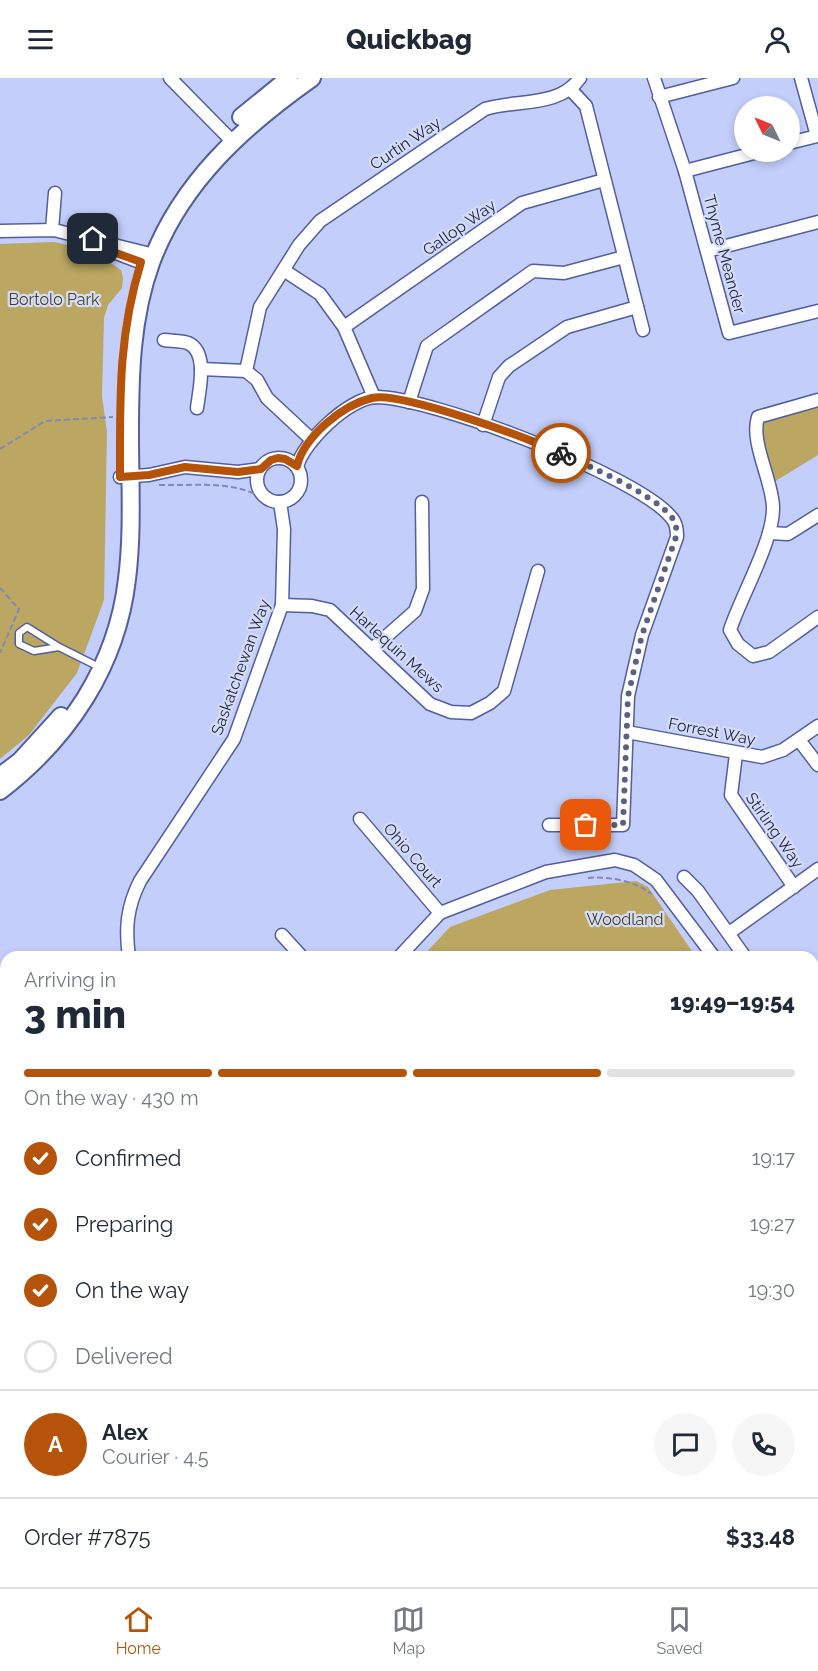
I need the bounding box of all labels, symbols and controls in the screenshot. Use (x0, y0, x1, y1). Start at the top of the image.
icon: menu (24, 23, 57, 56)
icon: person (761, 23, 794, 56)
text: Quickbag (346, 24, 472, 55)
north arrow (734, 96, 800, 162)
map controls (734, 96, 800, 162)
street label: Curtin Way (366, 113, 444, 174)
street label: Thyme Meander (700, 193, 750, 316)
street label: Gallop Way (419, 195, 500, 260)
pin (67, 213, 118, 264)
icon: home (76, 222, 109, 255)
park label: Bortolo Park (8, 290, 100, 309)
courier (531, 423, 591, 483)
icon: bike (545, 437, 578, 470)
street label: Saskatchewan Way (207, 596, 274, 738)
street label: Harlequin Mews (346, 602, 448, 697)
street label: Forrest Way (667, 714, 757, 749)
street label: Stirling Way (742, 789, 808, 872)
pin (560, 799, 611, 850)
icon: bag (569, 808, 602, 841)
street label: Ohio Court (379, 819, 446, 892)
park label: Woodland (586, 910, 664, 929)
text: Arriving in (24, 968, 116, 992)
text: 19:49–19:54 (670, 989, 795, 1015)
text: 3 min (24, 991, 126, 1037)
text: On the way · 430 m (24, 1086, 199, 1110)
icon: check (24, 1142, 57, 1175)
text: Confirmed (75, 1145, 182, 1171)
text: 19:17 (752, 1146, 795, 1170)
icon: check (24, 1208, 57, 1241)
text: Preparing (75, 1211, 173, 1237)
text: 19:27 (750, 1212, 795, 1236)
icon: check (24, 1274, 57, 1307)
text: On the way (75, 1277, 189, 1303)
text: 19:30 (748, 1278, 795, 1302)
text: Delivered (75, 1343, 173, 1369)
button: chat (654, 1413, 717, 1476)
button: phone (732, 1413, 795, 1476)
text: Alex (102, 1419, 148, 1445)
text: A (48, 1431, 63, 1457)
text: Courier · 4.5 (102, 1445, 209, 1469)
text: Order #7875 (24, 1524, 150, 1550)
text: $33.48 (726, 1524, 795, 1550)
tab: Home (116, 1603, 161, 1658)
tab: Map (392, 1603, 425, 1658)
tab: Saved (657, 1603, 702, 1658)

